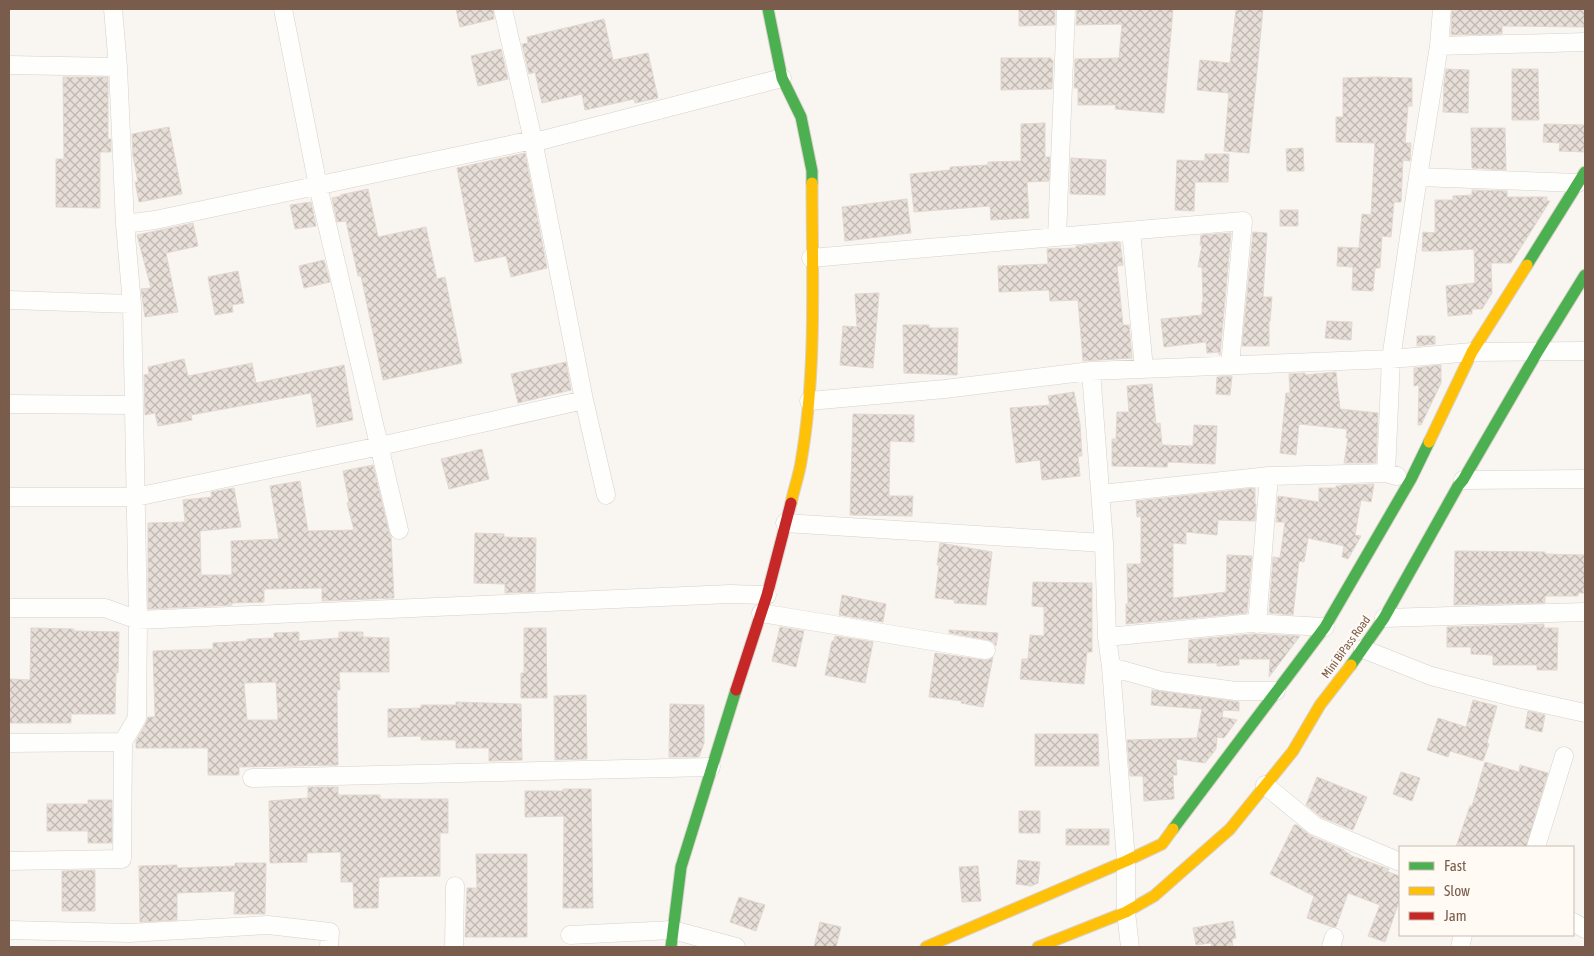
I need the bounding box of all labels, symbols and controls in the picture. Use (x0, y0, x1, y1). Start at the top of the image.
street label: Mini BiPass Road (1319, 613, 1373, 681)
legend (1399, 846, 1574, 936)
text: Fast (1444, 857, 1466, 874)
text: Slow (1444, 882, 1470, 899)
text: Jam (1444, 907, 1467, 924)

